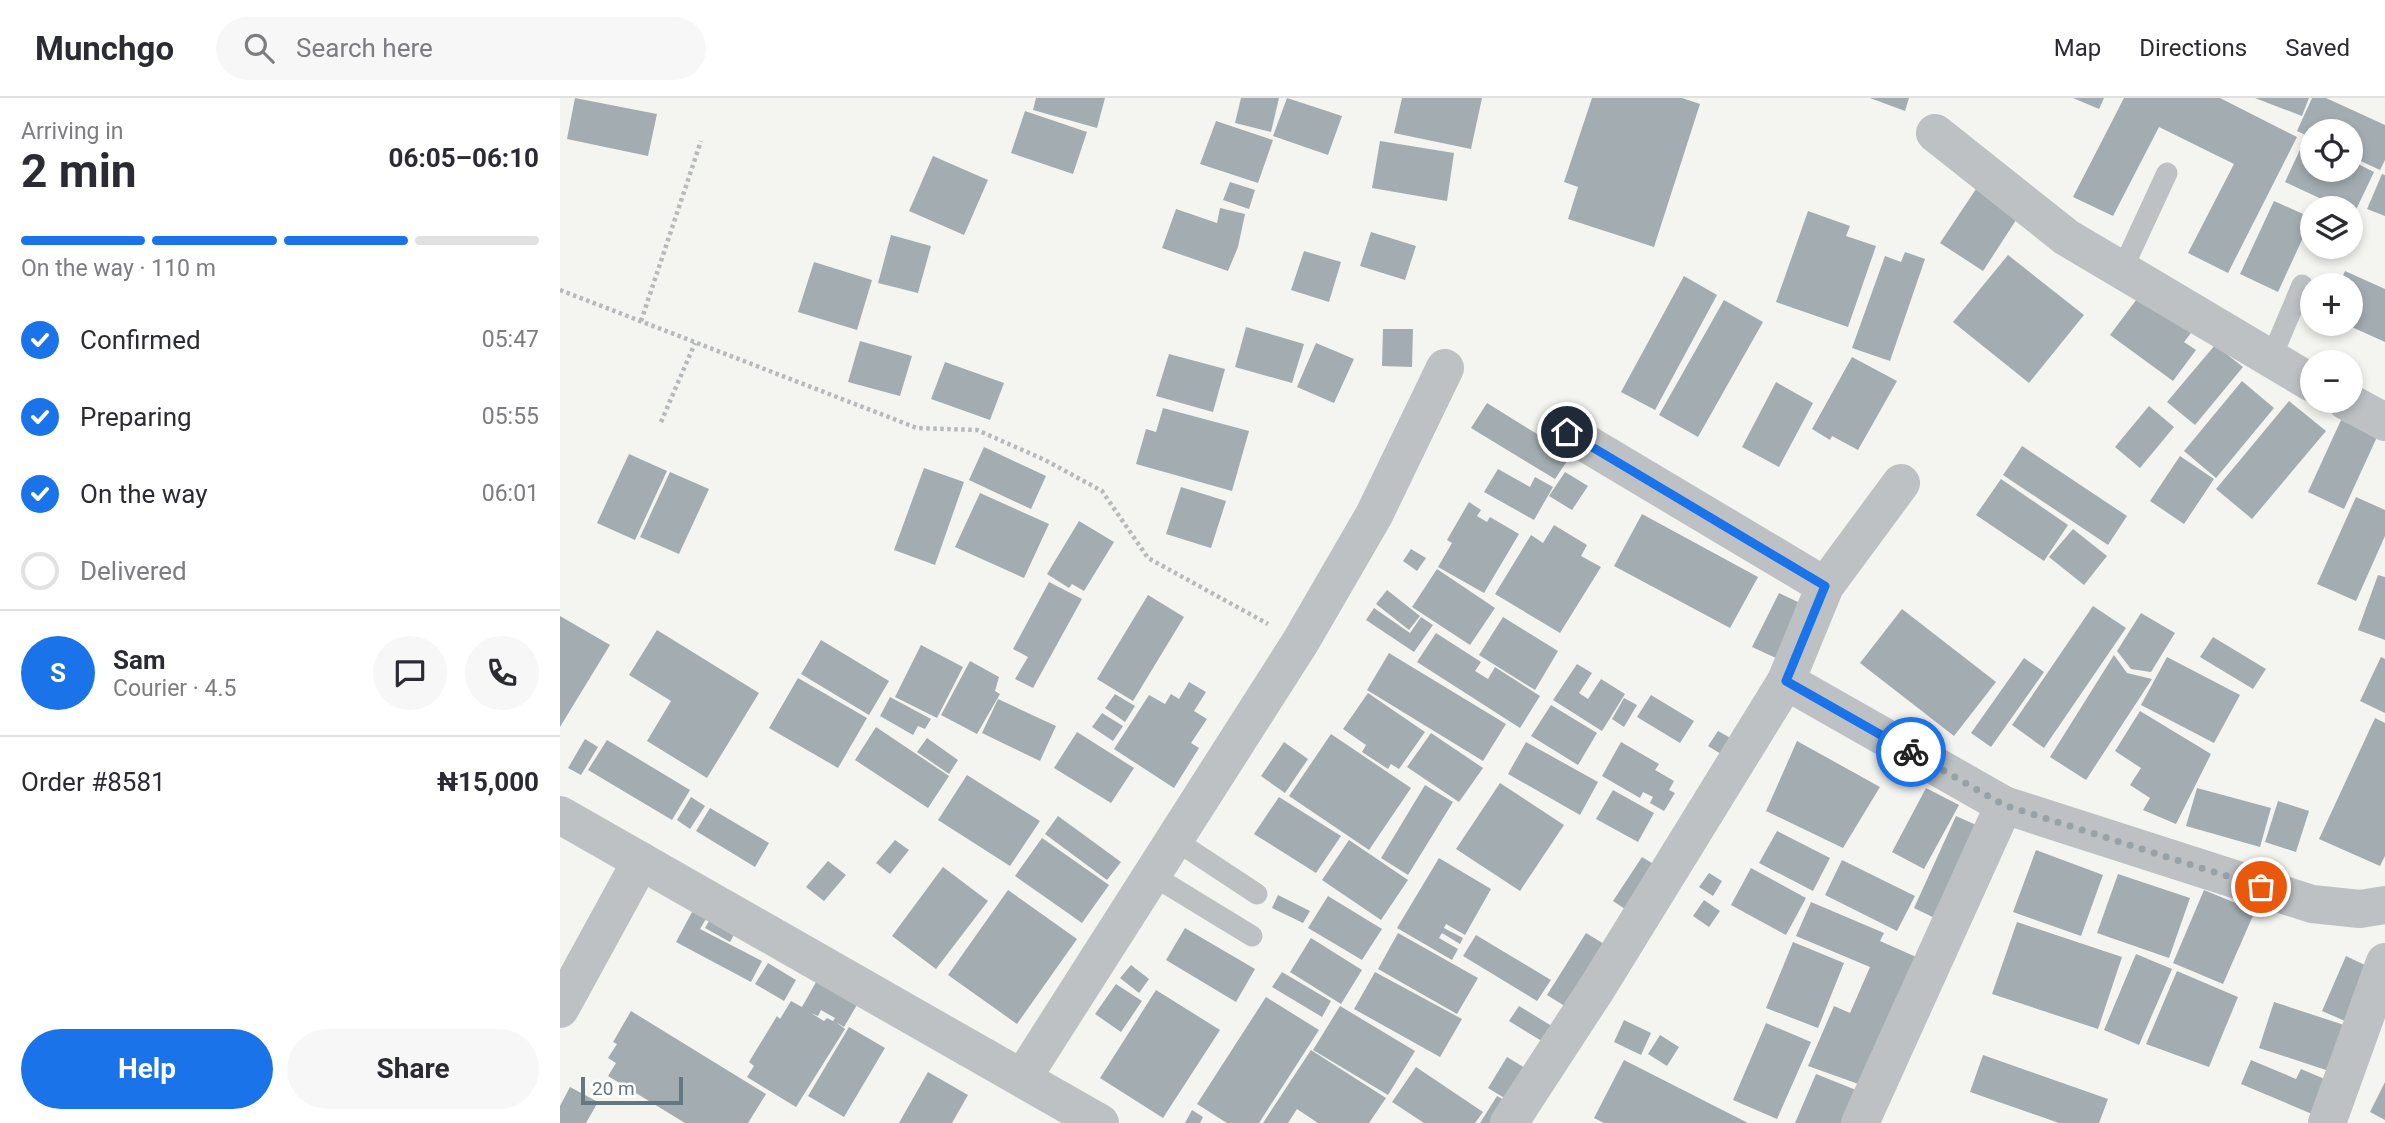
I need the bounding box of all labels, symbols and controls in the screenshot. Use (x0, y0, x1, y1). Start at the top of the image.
search box (216, 17, 706, 80)
text: Munchgo (35, 29, 174, 68)
icon: search (240, 29, 278, 67)
text: Search here (296, 33, 433, 63)
text: Map (2054, 34, 2101, 62)
text: Directions (2139, 34, 2247, 62)
text: Saved (2285, 34, 2350, 62)
text: Arriving in (21, 118, 124, 145)
map controls (2300, 119, 2363, 413)
button: locate (2300, 119, 2363, 182)
text: 06:05–06:10 (389, 143, 539, 173)
text: 2 min (21, 144, 137, 198)
button: layers (2300, 196, 2363, 259)
text: On the way · 110 m (21, 255, 216, 282)
button: + (2300, 273, 2363, 336)
icon: check (21, 321, 59, 359)
text: Confirmed (80, 325, 201, 355)
text: 05:47 (482, 326, 539, 353)
button: − (2300, 350, 2363, 413)
icon: check (21, 398, 59, 436)
text: Preparing (80, 402, 192, 432)
pin (1537, 402, 1597, 462)
text: 05:55 (482, 403, 539, 430)
icon: home (1548, 413, 1586, 451)
icon: check (21, 475, 59, 513)
text: On the way (80, 479, 208, 509)
text: 06:01 (482, 480, 539, 507)
text: Delivered (80, 556, 187, 586)
button: chat (373, 636, 447, 710)
button: phone (465, 636, 539, 710)
text: Sam (113, 645, 165, 675)
text: S (50, 658, 66, 688)
text: Courier · 4.5 (113, 675, 236, 702)
courier (1876, 717, 1946, 787)
icon: bike (1892, 733, 1930, 771)
text: Order #8581 (21, 767, 166, 797)
text: ₦15,000 (437, 767, 539, 797)
pin (2231, 857, 2291, 917)
icon: bag (2242, 868, 2280, 906)
button: Help (21, 1029, 273, 1109)
button: Share (287, 1029, 539, 1109)
scale bar (581, 1074, 682, 1106)
text: 20 m (592, 1077, 635, 1100)

